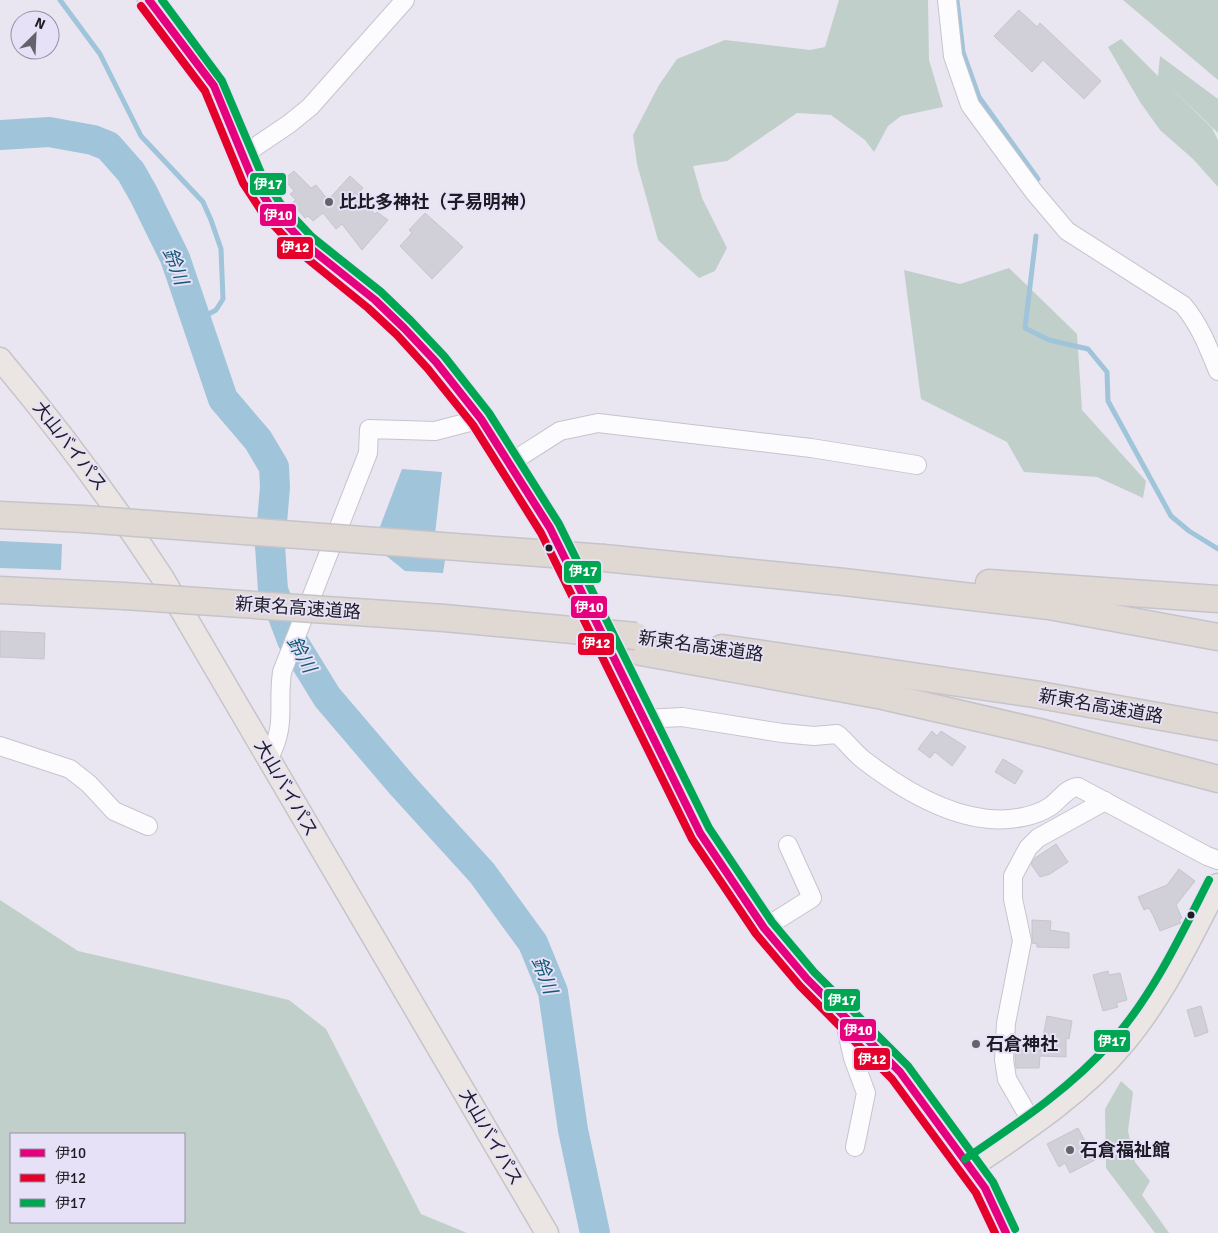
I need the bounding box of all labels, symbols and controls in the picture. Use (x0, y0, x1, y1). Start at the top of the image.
north arrow (10, 10, 60, 60)
text: N (32, 14, 48, 33)
line badge: 伊17 (249, 172, 287, 196)
text: 伊17 (253, 176, 283, 193)
place label: 比比多神社（子易明神） (339, 191, 537, 213)
marker: 比比多神社（子易明神） (323, 196, 335, 208)
line badge: 伊10 (259, 203, 297, 227)
text: 伊10 (263, 207, 293, 224)
line badge: 伊12 (276, 236, 314, 260)
text: 伊12 (280, 239, 310, 256)
water label: 鈴川 (157, 244, 194, 290)
street label: 大山バイパス (28, 397, 112, 495)
unlabelled marker (544, 543, 554, 553)
line badge: 伊17 (563, 560, 602, 584)
text: 伊17 (568, 563, 598, 580)
street label: 新東名高速道路 (234, 593, 362, 623)
line badge: 伊10 (570, 595, 608, 619)
text: 伊10 (574, 599, 604, 616)
street label: 新東名高速道路 (637, 626, 765, 666)
water label: 鈴川 (281, 632, 322, 679)
line badge: 伊12 (577, 632, 615, 656)
text: 伊12 (581, 635, 611, 652)
street label: 新東名高速道路 (1037, 684, 1165, 728)
street label: 大山バイパス (250, 736, 322, 840)
unlabelled marker (1186, 910, 1196, 920)
water label: 鈴川 (526, 953, 563, 999)
line badge: 伊17 (823, 988, 861, 1012)
text: 伊17 (827, 992, 857, 1009)
line badge: 伊10 (839, 1018, 877, 1042)
text: 伊10 (843, 1022, 873, 1039)
line badge: 伊17 (1093, 1029, 1131, 1053)
place label: 石倉神社 (986, 1033, 1058, 1055)
text: 伊17 (1097, 1033, 1127, 1050)
marker: 石倉神社 (970, 1038, 982, 1050)
line badge: 伊12 (853, 1047, 891, 1071)
text: 伊12 (857, 1051, 887, 1068)
street label: 大山バイパス (455, 1085, 527, 1189)
legend (10, 1133, 185, 1223)
place label: 石倉福祉館 (1080, 1139, 1170, 1161)
text: 伊10 (55, 1144, 86, 1162)
marker: 石倉福祉館 (1064, 1144, 1076, 1156)
text: 伊12 (55, 1169, 86, 1187)
text: 伊17 (55, 1194, 86, 1212)

